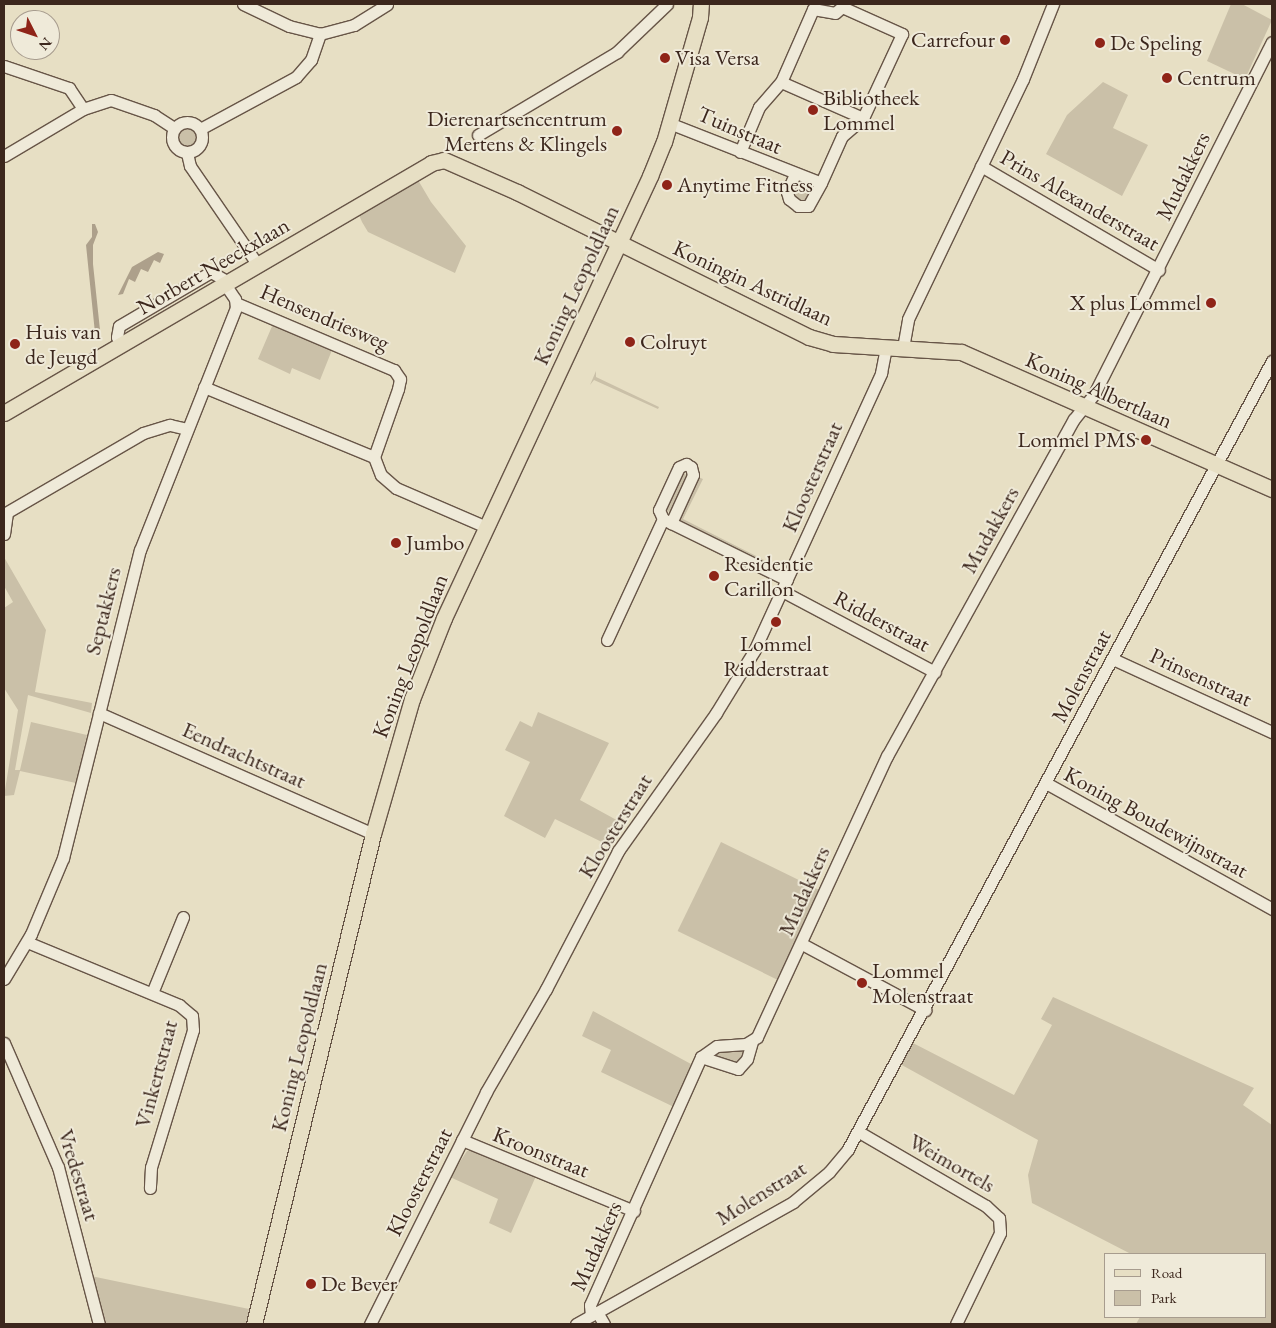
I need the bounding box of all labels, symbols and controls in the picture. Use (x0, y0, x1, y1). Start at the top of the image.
north arrow (10, 10, 60, 60)
place label: Carrefour (911, 27, 995, 53)
place label: De Speling (1110, 30, 1202, 56)
text: N (35, 34, 56, 54)
marker: Carrefour (999, 34, 1011, 46)
marker: De Speling (1094, 37, 1106, 49)
place label: Visa Versa (675, 45, 759, 71)
marker: Visa Versa (659, 52, 671, 64)
place label: Centrum (1177, 65, 1256, 91)
marker: Centrum (1161, 72, 1173, 84)
place label: Bibliotheek Lommel (823, 84, 919, 136)
street label: Tuinstraat (694, 100, 786, 160)
marker: Bibliotheek Lommel (807, 104, 819, 116)
place label: Dierenartsencentrum Mertens & Klingels (427, 105, 607, 156)
marker: Dierenartsencentrum Mertens & Klingels (611, 125, 623, 137)
street label: Mudakkers (1150, 128, 1216, 224)
street label: Prins Alexanderstraat (996, 144, 1164, 256)
place label: Anytime Fitness (677, 172, 813, 198)
marker: Anytime Fitness (661, 179, 673, 191)
street label: Koning Leopoldlaan (527, 201, 625, 369)
street label: Norbert Neeckxlaan (132, 212, 294, 320)
street label: Koningin Astridlaan (669, 234, 837, 332)
street label: Hensendriesweg (257, 278, 393, 356)
place label: X plus Lommel (1070, 290, 1201, 316)
marker: X plus Lommel (1205, 297, 1217, 309)
place label: Huis van de Jeugd (25, 318, 101, 370)
place label: Colruyt (640, 329, 707, 355)
marker: Colruyt (624, 336, 636, 348)
marker: Huis van de Jeugd (9, 338, 21, 350)
street label: Koning Albertlaan (1022, 346, 1176, 434)
street label: Kloosterstraat (776, 418, 848, 536)
place label: Lommel PMS (1018, 427, 1136, 453)
marker: Lommel PMS (1140, 434, 1152, 446)
street label: Mudakkers (955, 482, 1025, 578)
place label: Jumbo (406, 530, 464, 556)
marker: Jumbo (390, 537, 402, 549)
place label: Residentie Carillon (724, 550, 813, 602)
street label: Septakkers (79, 564, 127, 658)
street label: Koning Leopoldlaan (367, 570, 453, 742)
marker: Residentie Carillon (708, 570, 720, 582)
street label: Ridderstraat (829, 585, 935, 657)
marker: Lommel Ridderstraat (770, 616, 782, 628)
street label: Molenstraat (1046, 625, 1116, 727)
place label: Lommel Ridderstraat (723, 630, 829, 681)
street label: Prinsenstraat (1146, 642, 1256, 712)
street label: Eendrachtstraat (178, 716, 310, 794)
street label: Koning Boudewijnstraat (1059, 760, 1253, 884)
street label: Kloosterstraat (573, 769, 657, 883)
street label: Mudakkers (773, 842, 835, 940)
place label: Lommel Molenstraat (872, 957, 973, 1008)
street label: Koning Leopoldlaan (265, 960, 333, 1134)
marker: Lommel Molenstraat (856, 977, 868, 989)
street label: Vinkertstraat (129, 1017, 183, 1131)
street label: Kroonstraat (489, 1121, 593, 1183)
street label: Kloosterstraat (380, 1124, 458, 1240)
street label: Vredestraat (53, 1126, 105, 1224)
street label: Weimortels (904, 1128, 1000, 1198)
street label: Molenstraat (711, 1155, 811, 1231)
street label: Mudakkers (565, 1197, 627, 1295)
legend (1104, 1253, 1266, 1318)
text: Road (1151, 1263, 1182, 1282)
place label: De Bever (321, 1271, 397, 1297)
marker: De Bever (305, 1278, 317, 1290)
text: Park (1151, 1288, 1177, 1307)

